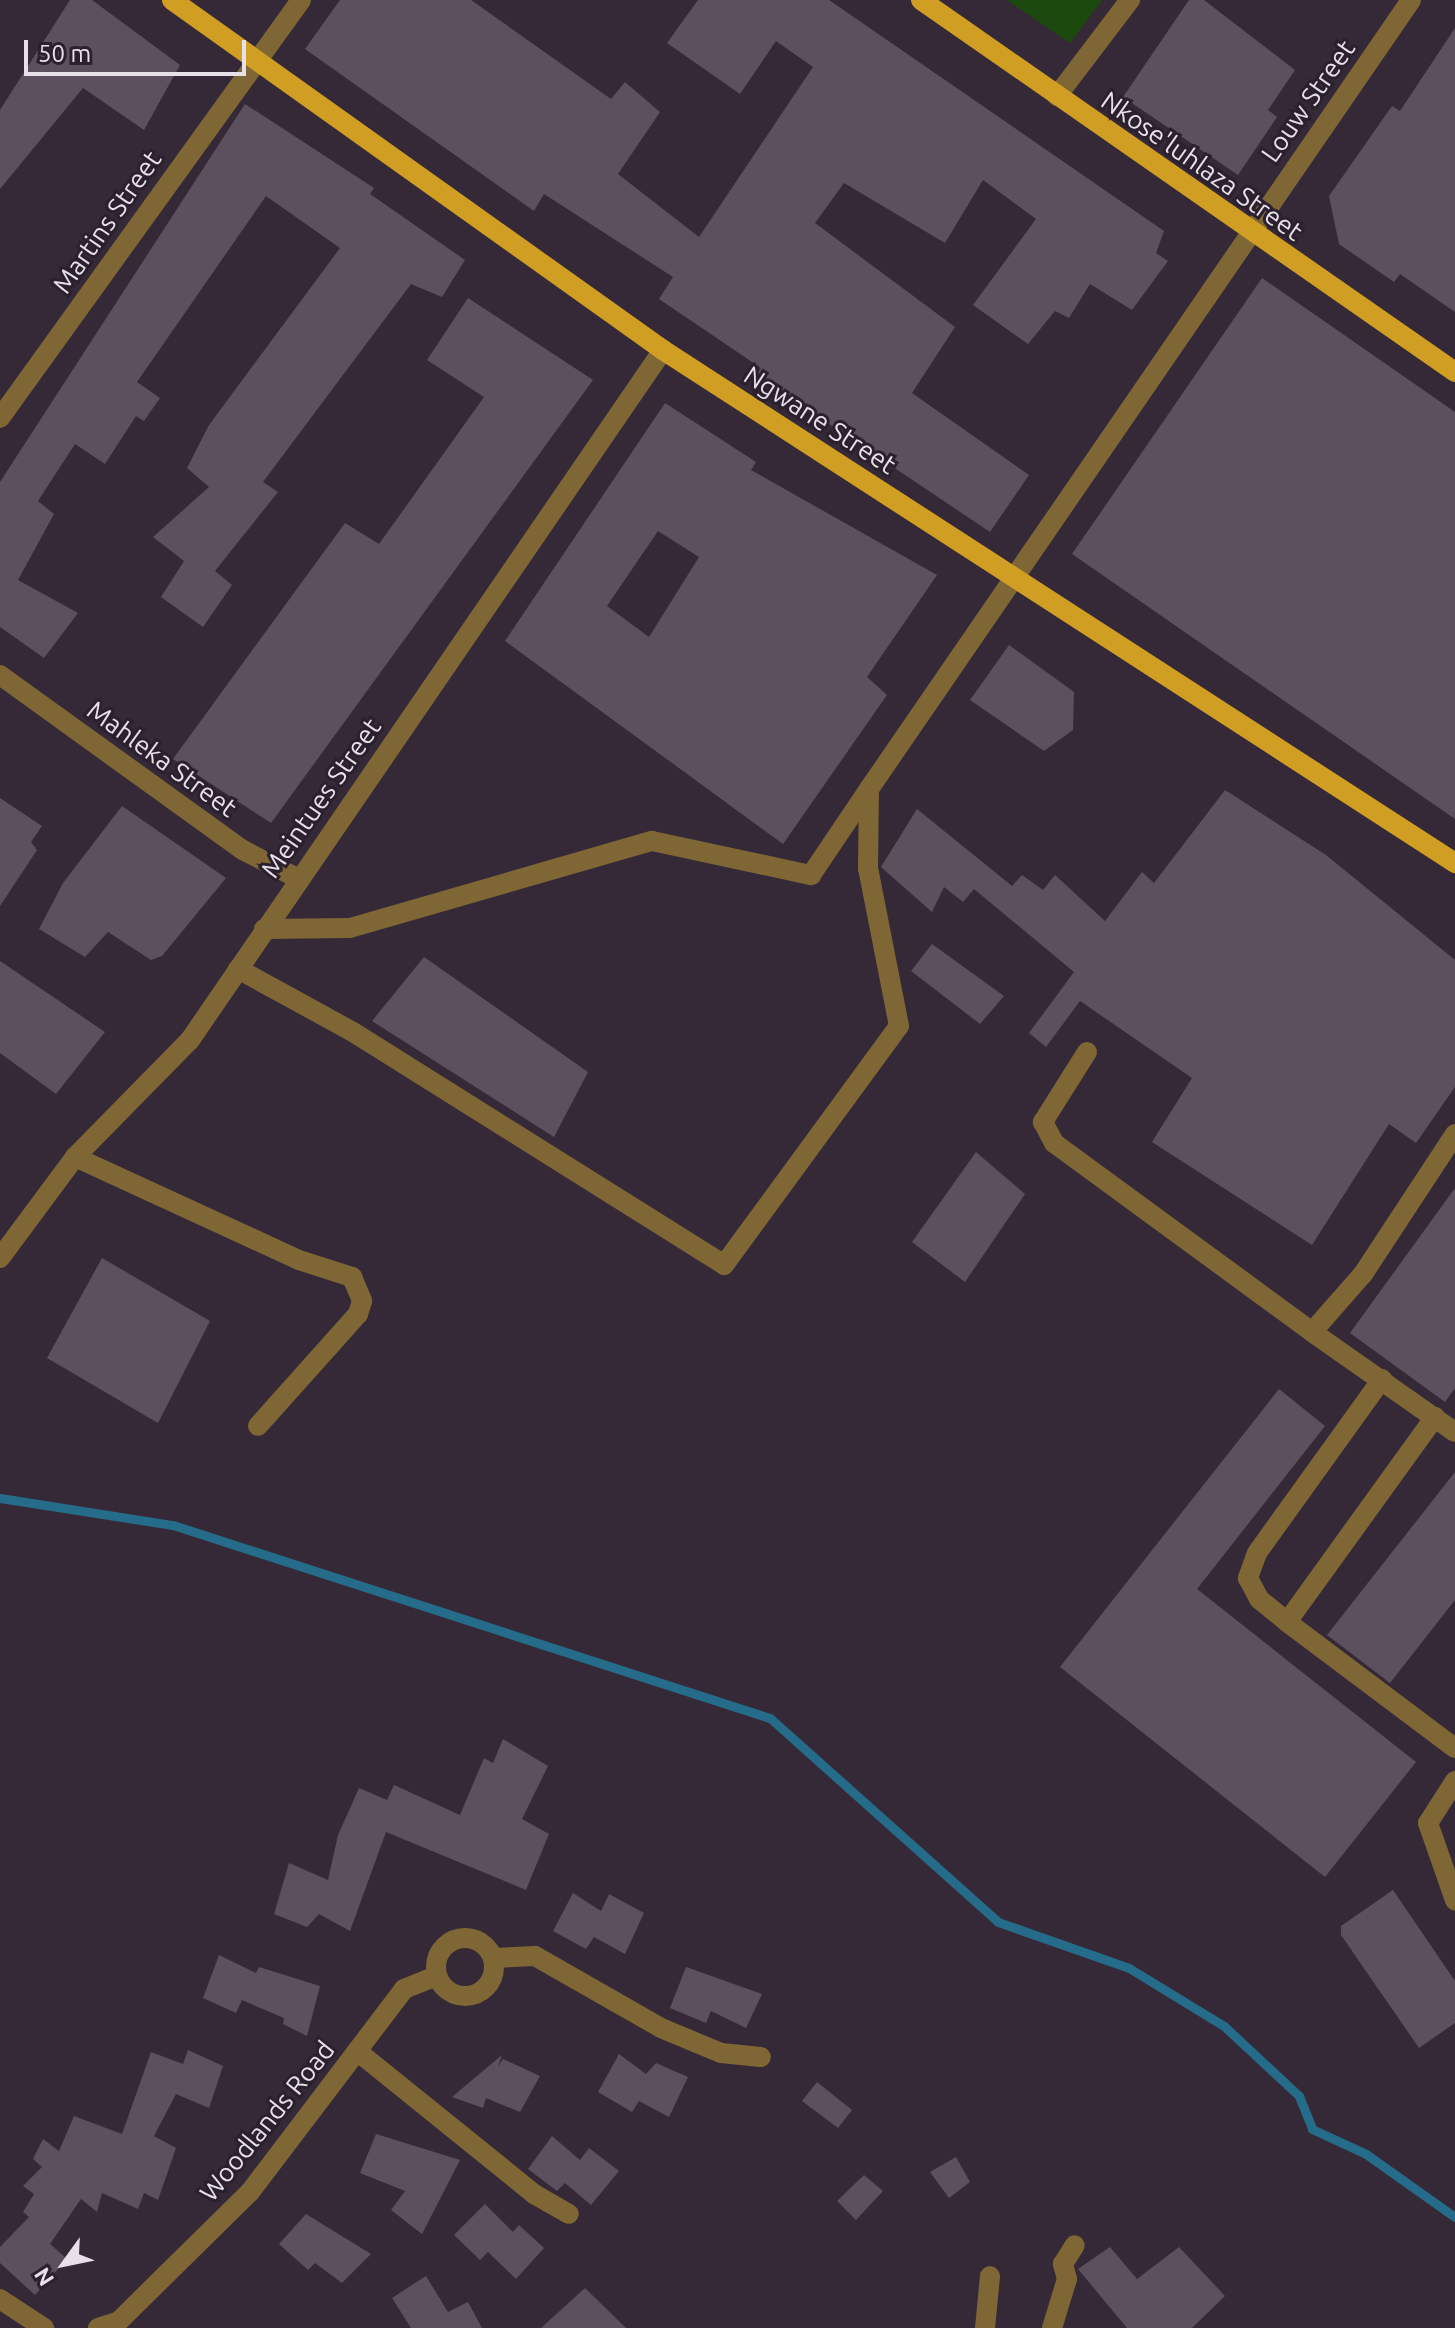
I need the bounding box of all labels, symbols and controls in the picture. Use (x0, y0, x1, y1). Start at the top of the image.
scale bar (28, 24, 250, 74)
street label: Louw Street (1255, 34, 1361, 168)
text: 50 m (38, 40, 91, 67)
street label: Nkose'luhlaza Street (1095, 85, 1309, 247)
street label: Martins Street (46, 145, 168, 299)
street label: Ngwane Street (738, 359, 902, 481)
street label: Mahleka Street (81, 694, 243, 824)
street label: Meintues Street (254, 712, 388, 884)
street label: Woodlands Road (193, 2035, 341, 2207)
north arrow (24, 2224, 104, 2304)
text: N (29, 2264, 58, 2291)

